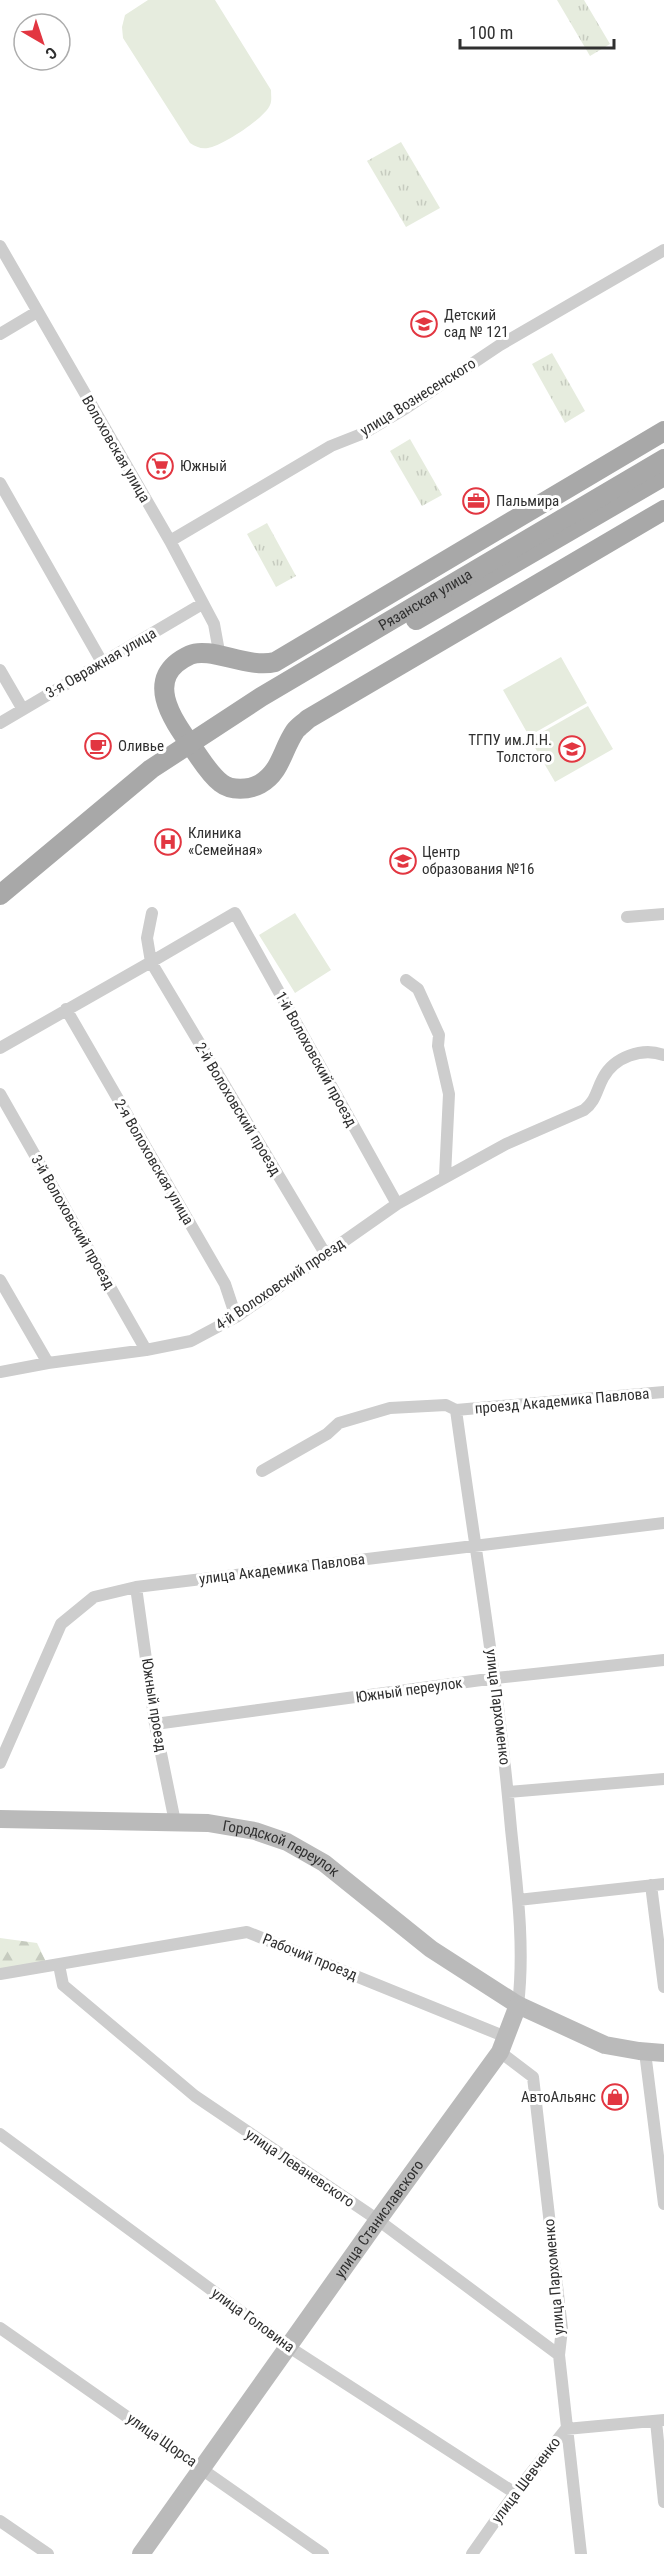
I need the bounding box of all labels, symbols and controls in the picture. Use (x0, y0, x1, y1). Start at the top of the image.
north arrow (12, 12, 72, 72)
scale bar (460, 12, 614, 50)
text: 100 m (469, 22, 513, 43)
text: С (42, 43, 61, 64)
place label: Детский сад № 121 (444, 306, 509, 341)
school or university icon: Детский сад № 121 (409, 309, 439, 339)
street label: улица Вознесенского (357, 354, 479, 440)
street label: Волоховская улица (78, 392, 154, 506)
supermarket icon: Южный (145, 451, 175, 481)
place label: Южный (180, 457, 227, 475)
office icon: Пальмира (461, 486, 491, 516)
place label: Пальмира (496, 492, 559, 510)
street label: Рязанская улица (375, 565, 475, 635)
street label: 3-я Овражная улица (43, 624, 159, 702)
cafe icon: Оливье (83, 731, 113, 761)
place label: ТГПУ им.Л.Н. Толстого (468, 731, 552, 766)
school or university icon: ТГПУ им.Л.Н. Толстого (557, 734, 587, 764)
place label: Оливье (118, 737, 164, 755)
place label: Клиника «Семейная» (188, 824, 263, 859)
hospital icon: Клиника «Семейная» (153, 827, 183, 857)
place label: Центр образования №16 (422, 843, 534, 878)
school or university icon: Центр образования №16 (388, 846, 418, 876)
street label: 1-й Волоховский проезд (271, 988, 361, 1130)
street label: 2-й Волоховский проезд (191, 1039, 285, 1179)
street label: 2-я Волоховская улица (111, 1096, 197, 1228)
street label: 3-й Волоховский проезд (27, 1152, 119, 1292)
street label: 4-й Волоховский проезд (212, 1234, 348, 1334)
street label: проезд Академика Павлова (474, 1384, 650, 1418)
street label: улица Академика Павлова (198, 1550, 366, 1588)
street label: улица Пархоменко (482, 1648, 514, 1766)
street label: Южный проезд (138, 1657, 170, 1753)
street label: Южный переулок (354, 1674, 464, 1706)
street label: Городской переулок (221, 1817, 343, 1881)
street label: Рабочий проезд (260, 1930, 360, 1984)
shop icon: АвтоАльянс (600, 2082, 630, 2112)
place label: АвтоАльянс (521, 2088, 596, 2106)
street label: улица Леваневского (242, 2125, 358, 2211)
street label: улица Станиславского (331, 2157, 428, 2281)
street label: улица Пархоменко (540, 2218, 568, 2336)
street label: улица Головина (208, 2284, 298, 2356)
street label: улица Щорса (123, 2409, 201, 2471)
street label: улица Шевченко (488, 2433, 564, 2527)

